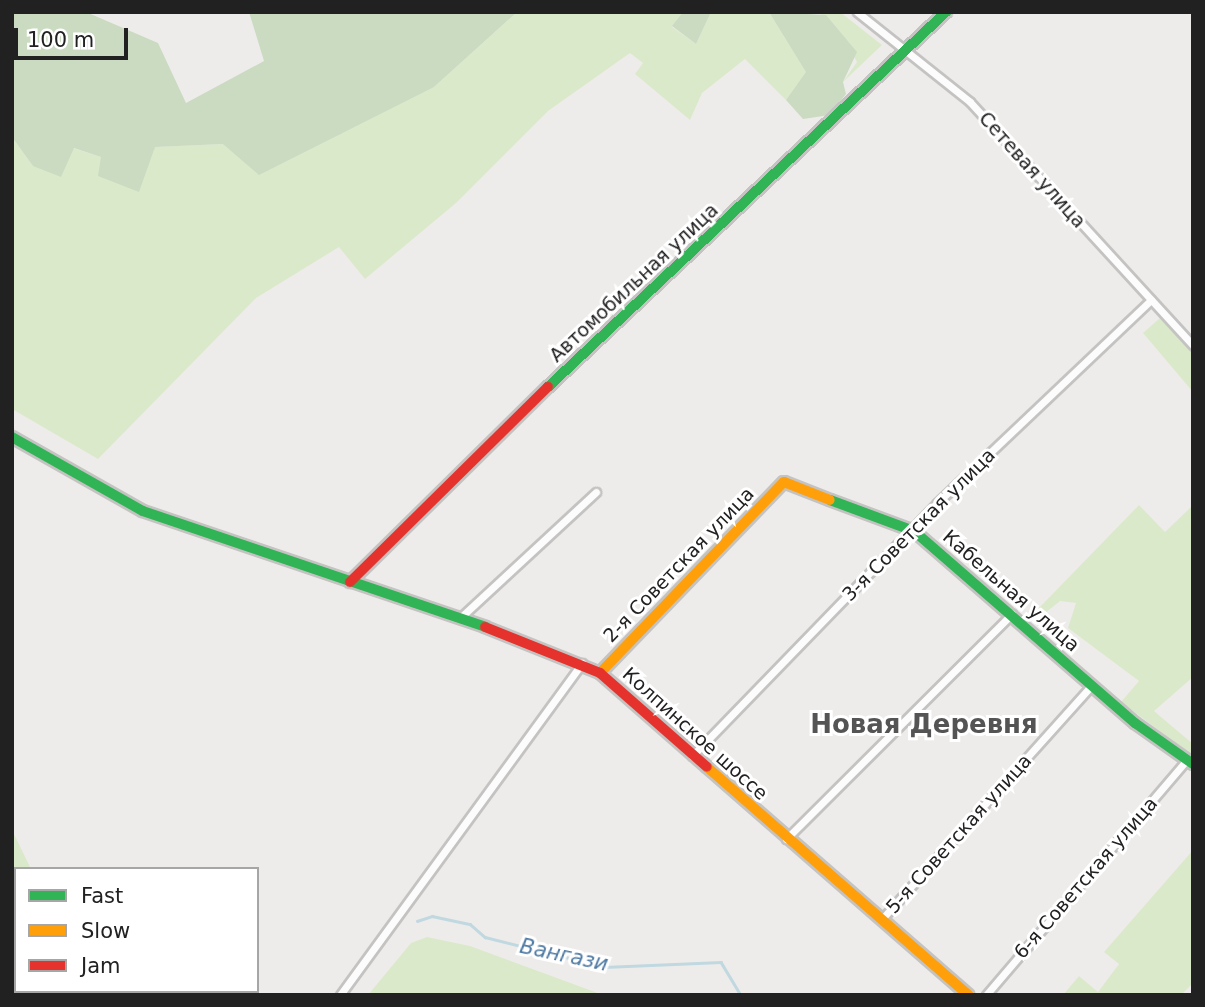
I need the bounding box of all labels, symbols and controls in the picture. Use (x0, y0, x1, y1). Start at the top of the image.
scale bar (18, 14, 131, 58)
text: 100 m (27, 28, 94, 52)
street label: Сетевая улица (974, 107, 1090, 233)
street label: Автомобильная улица (545, 199, 723, 367)
street label: 3-я Советская улица (838, 444, 1000, 606)
street label: 2-я Советская улица (599, 483, 759, 647)
street label: Кабельная улица (938, 525, 1084, 657)
street label: Колпинское шоссе (618, 663, 772, 805)
district label: Новая Деревня (810, 709, 1038, 741)
street label: 5-я Советская улица (881, 750, 1037, 918)
street label: 6-я Советская улица (1010, 793, 1162, 963)
legend (14, 867, 259, 993)
text: Fast (81, 884, 123, 908)
text: Slow (81, 919, 130, 943)
water label: Вангази (517, 933, 611, 977)
text: Jam (81, 954, 121, 978)

